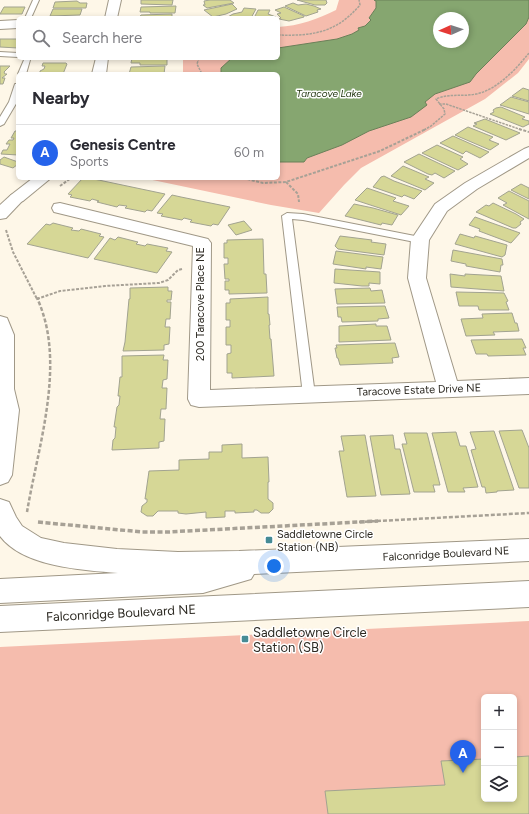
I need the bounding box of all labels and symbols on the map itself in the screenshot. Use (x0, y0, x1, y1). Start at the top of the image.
north arrow (433, 12, 469, 48)
water label: Taracove Lake (296, 87, 362, 100)
street label: 200 Taracove Place NE (194, 247, 207, 361)
street label: Taracove Estate Drive NE (357, 381, 481, 399)
place label: Saddletowne Circle Station (NB) (277, 528, 373, 554)
marker: Saddletowne Circle Station (NB) (264, 535, 274, 545)
street label: Falconridge Boulevard NE (382, 544, 510, 564)
your location (264, 556, 284, 576)
street label: Falconridge Boulevard NE (46, 602, 196, 624)
place label: Saddletowne Circle Station (SB) (253, 625, 367, 655)
marker: Saddletowne Circle Station (SB) (240, 634, 250, 644)
pin: A (450, 740, 476, 773)

